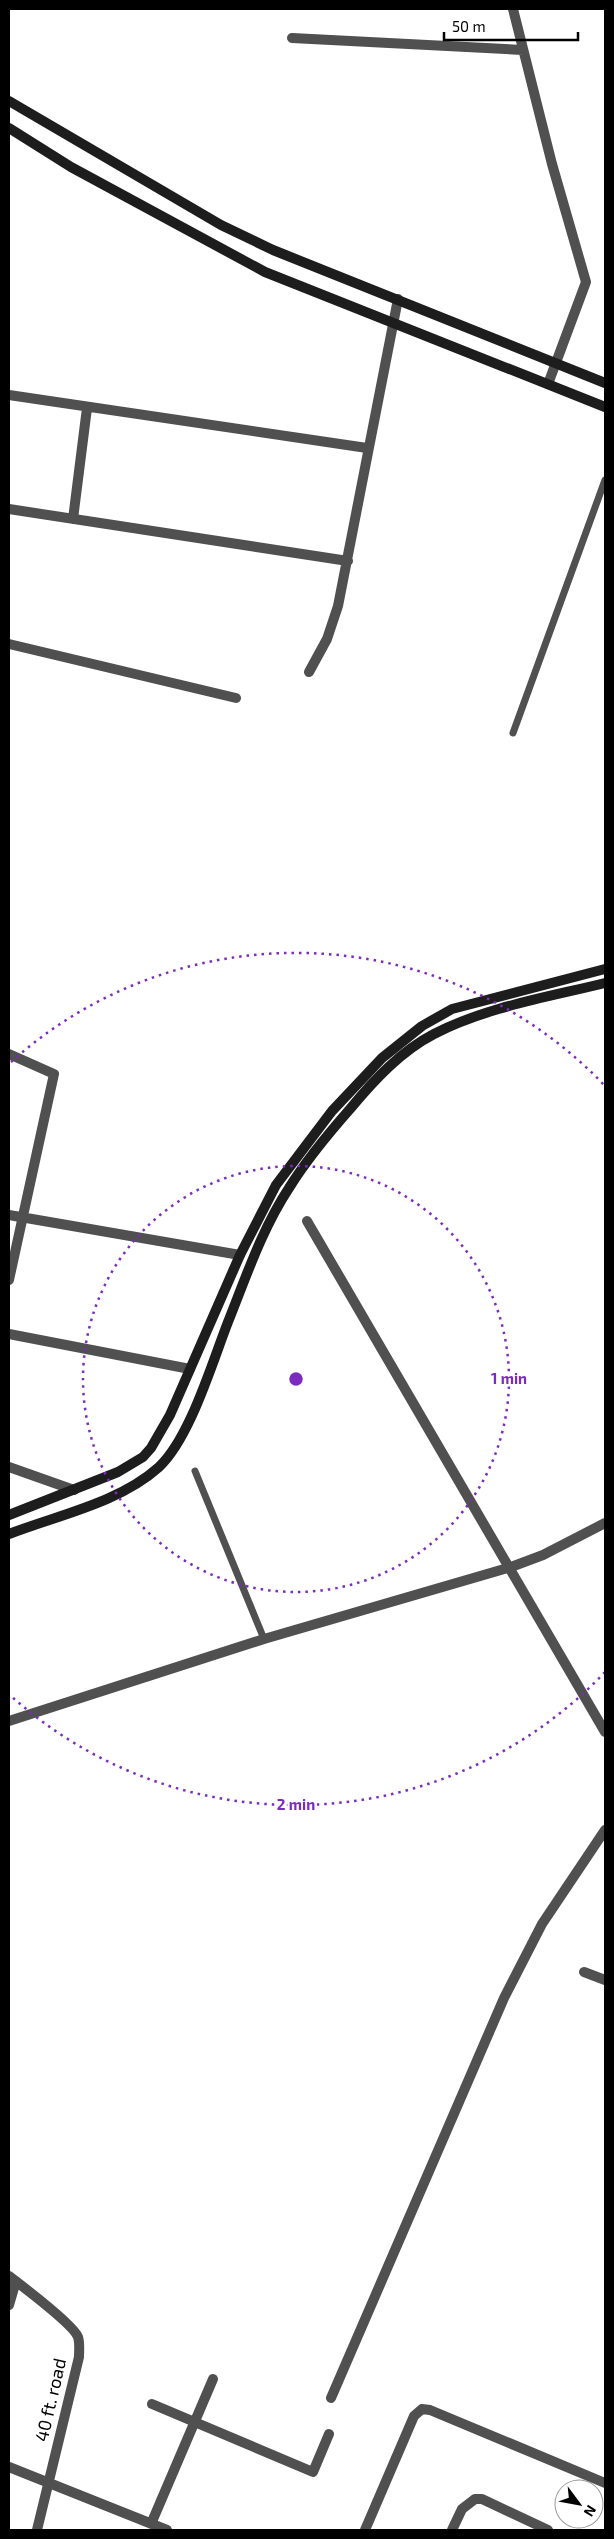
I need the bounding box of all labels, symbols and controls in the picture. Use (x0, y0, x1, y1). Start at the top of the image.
scale bar (444, 10, 578, 42)
text: 50 m (452, 17, 486, 35)
text: 1 min (491, 1369, 527, 1387)
centre of rings (287, 1370, 305, 1388)
text: 2 min (277, 1795, 315, 1813)
street label: 40 ft. road (30, 2356, 70, 2444)
north arrow (554, 2479, 604, 2529)
text: N (581, 2502, 600, 2520)

